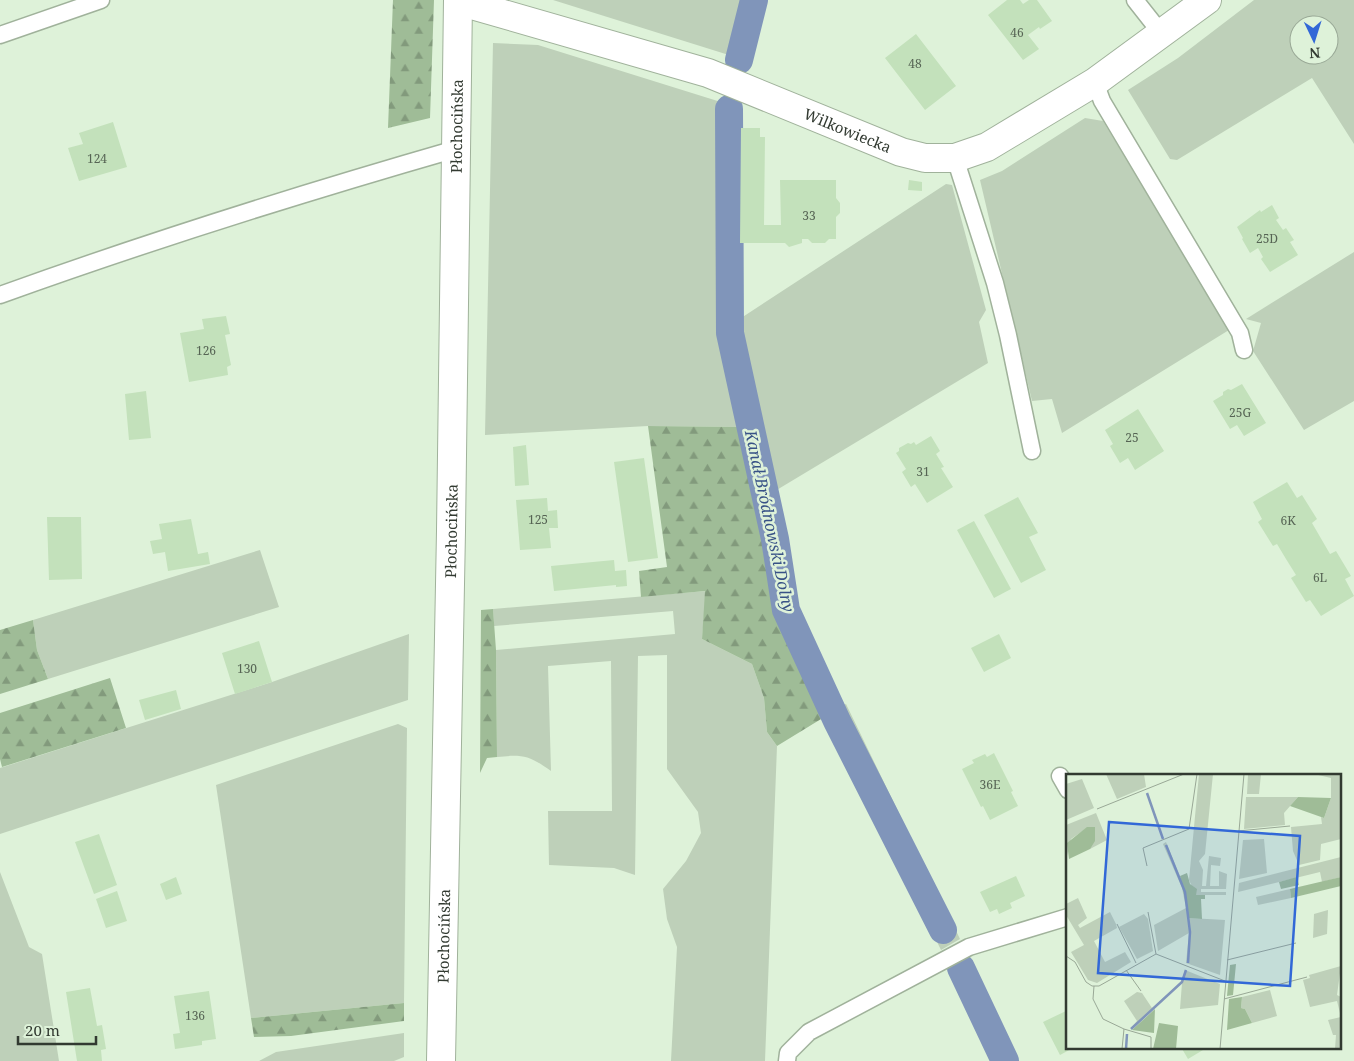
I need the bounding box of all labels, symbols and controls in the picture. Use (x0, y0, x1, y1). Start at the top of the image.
north arrow (1289, 15, 1339, 65)
house number: 46 (1010, 24, 1024, 41)
text: N (1309, 44, 1321, 63)
house number: 48 (908, 55, 922, 72)
street label: Płochocińska (446, 79, 467, 173)
street label: Wilkowiecka (801, 103, 894, 157)
house number: 124 (87, 150, 107, 167)
house number: 33 (802, 207, 816, 224)
house number: 25D (1256, 230, 1278, 247)
house number: 126 (196, 342, 216, 359)
house number: 25G (1229, 404, 1251, 421)
water label: Kanał Bródnowski Dolny (740, 427, 800, 614)
house number: 25 (1125, 429, 1139, 446)
house number: 31 (916, 463, 930, 480)
street label: Płochocińska (440, 484, 462, 578)
house number: 125 (528, 511, 548, 528)
house number: 6K (1280, 512, 1296, 529)
house number: 6L (1313, 569, 1327, 586)
house number: 130 (237, 660, 257, 677)
inset map (1066, 774, 1342, 1048)
house number: 36E (980, 776, 1000, 793)
street label: Płochocińska (432, 889, 454, 983)
house number: 136 (185, 1007, 205, 1024)
scale bar (18, 1014, 95, 1046)
text: 20 m (25, 1020, 60, 1040)

